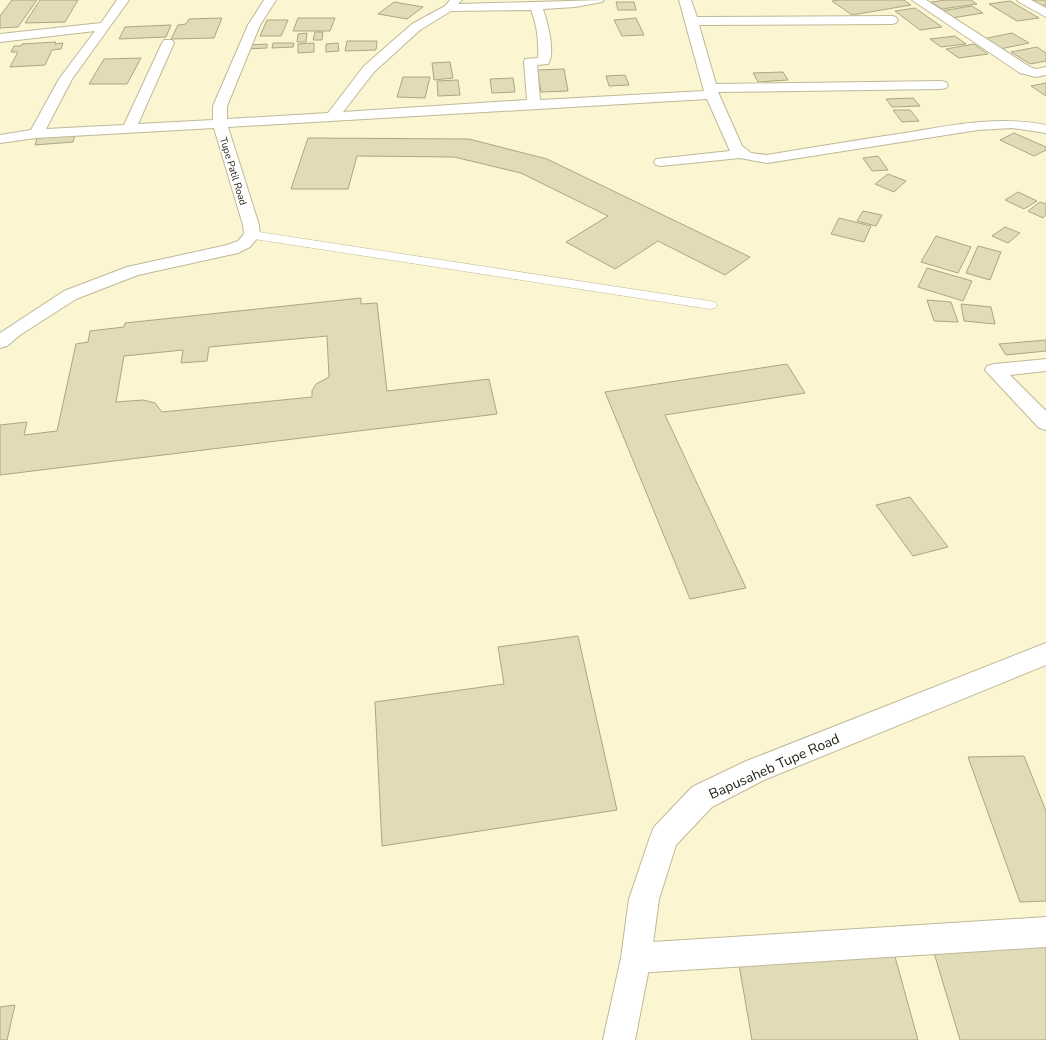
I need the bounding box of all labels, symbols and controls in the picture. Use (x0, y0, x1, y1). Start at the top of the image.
street label: Tupe Patil Road (216, 135, 250, 207)
street label: Bapusaheb Tupe Road (706, 729, 843, 804)

